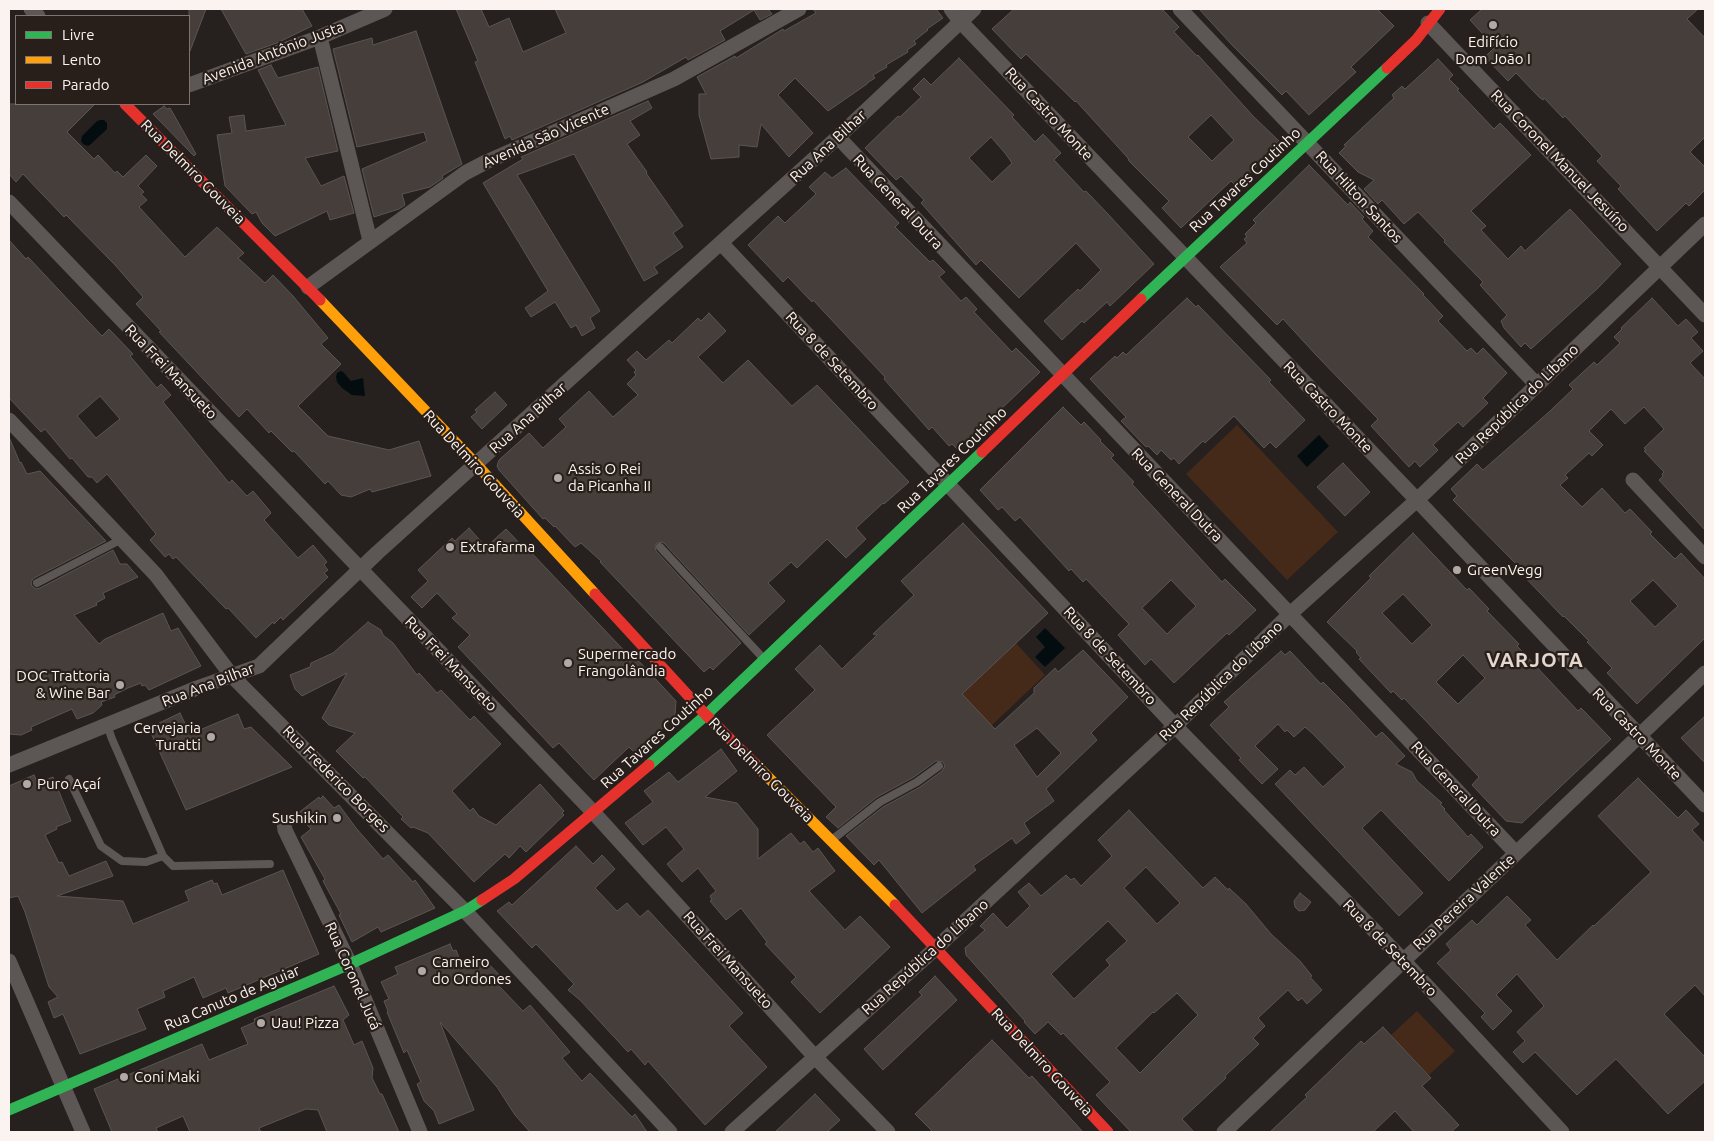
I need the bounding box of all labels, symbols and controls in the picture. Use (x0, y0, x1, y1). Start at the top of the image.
legend (15, 15, 190, 105)
street label: Avenida Antônio Justa (199, 18, 347, 88)
marker: Edifício Dom João I (1487, 19, 1499, 31)
text: Livre (62, 26, 95, 43)
place label: Edifício Dom João I (1455, 33, 1531, 68)
text: Lento (62, 51, 101, 68)
street label: Rua Castro Monte (1001, 64, 1097, 164)
text: Parado (62, 76, 109, 93)
street label: Rua Coronel Manuel Jesuíno (1487, 86, 1633, 236)
street label: Avenida São Vicente (480, 100, 612, 172)
street label: Rua Ana Bilhar (786, 106, 870, 186)
street label: Rua Delmiro Gouveia (137, 116, 249, 228)
street label: Rua Tavares Coutinho (1186, 124, 1304, 236)
street label: Rua Hilton Santos (1312, 147, 1406, 247)
street label: Rua General Dutra (849, 151, 947, 253)
street label: Rua 8 de Setembro (782, 308, 882, 414)
street label: Rua Frei Mansueto (121, 321, 221, 423)
street label: Rua República do Líbano (1452, 340, 1582, 468)
street label: Rua Castro Monte (1280, 357, 1376, 457)
street label: Rua Ana Bilhar (486, 379, 570, 457)
street label: Rua Tavares Coutinho (893, 403, 1011, 517)
street label: Rua Delmiro Gouveia (420, 406, 528, 522)
street label: Rua General Dutra (1128, 444, 1226, 546)
place label: Assis O Rei da Picanha II (568, 460, 651, 495)
marker: Assis O Rei da Picanha II (552, 472, 564, 484)
place label: Extrafarma (460, 538, 535, 556)
marker: Extrafarma (444, 541, 456, 553)
place label: GreenVegg (1467, 561, 1542, 579)
marker: GreenVegg (1451, 564, 1463, 576)
street label: Rua 8 de Setembro (1060, 603, 1160, 709)
street label: Rua Frei Mansueto (401, 613, 501, 715)
street label: Rua República do Líbano (1156, 617, 1286, 745)
place label: Supermercado Frangolândia (578, 645, 676, 680)
district label: VARJOTA (1485, 648, 1585, 672)
marker: Supermercado Frangolândia (562, 657, 574, 669)
street label: Rua Ana Bilhar (159, 659, 257, 711)
place label: DOC Trattoria & Wine Bar (16, 667, 110, 702)
marker: DOC Trattoria & Wine Bar (114, 679, 126, 691)
street label: Rua Tavares Coutinho (597, 682, 717, 792)
street label: Rua Castro Monte (1589, 684, 1685, 784)
street label: Rua Delmiro Gouveia (705, 714, 817, 826)
place label: Cervejaria Turatti (134, 719, 201, 754)
street label: Rua Frederico Borges (279, 722, 393, 836)
marker: Cervejaria Turatti (205, 731, 217, 743)
street label: Rua General Dutra (1407, 738, 1505, 840)
place label: Puro Açaí (37, 775, 100, 793)
marker: Puro Açaí (21, 778, 33, 790)
place label: Sushikin (272, 809, 327, 827)
marker: Sushikin (331, 812, 343, 824)
street label: Rua Pereira Valente (1409, 850, 1519, 954)
street label: Rua República do Líbano (858, 895, 992, 1019)
street label: Rua 8 de Setembro (1339, 896, 1441, 1000)
street label: Rua Frei Mansueto (679, 908, 777, 1012)
street label: Rua Coronel Jucá (321, 919, 385, 1033)
place label: Carneiro do Ordones (432, 953, 511, 988)
street label: Rua Canuto de Aguiar (161, 961, 303, 1035)
marker: Carneiro do Ordones (416, 965, 428, 977)
street label: Rua Delmiro Gouveia (988, 1004, 1096, 1120)
place label: Uau! Pizza (271, 1014, 339, 1032)
marker: Uau! Pizza (255, 1017, 267, 1029)
place label: Coni Maki (134, 1068, 200, 1086)
marker: Coni Maki (118, 1071, 130, 1083)

